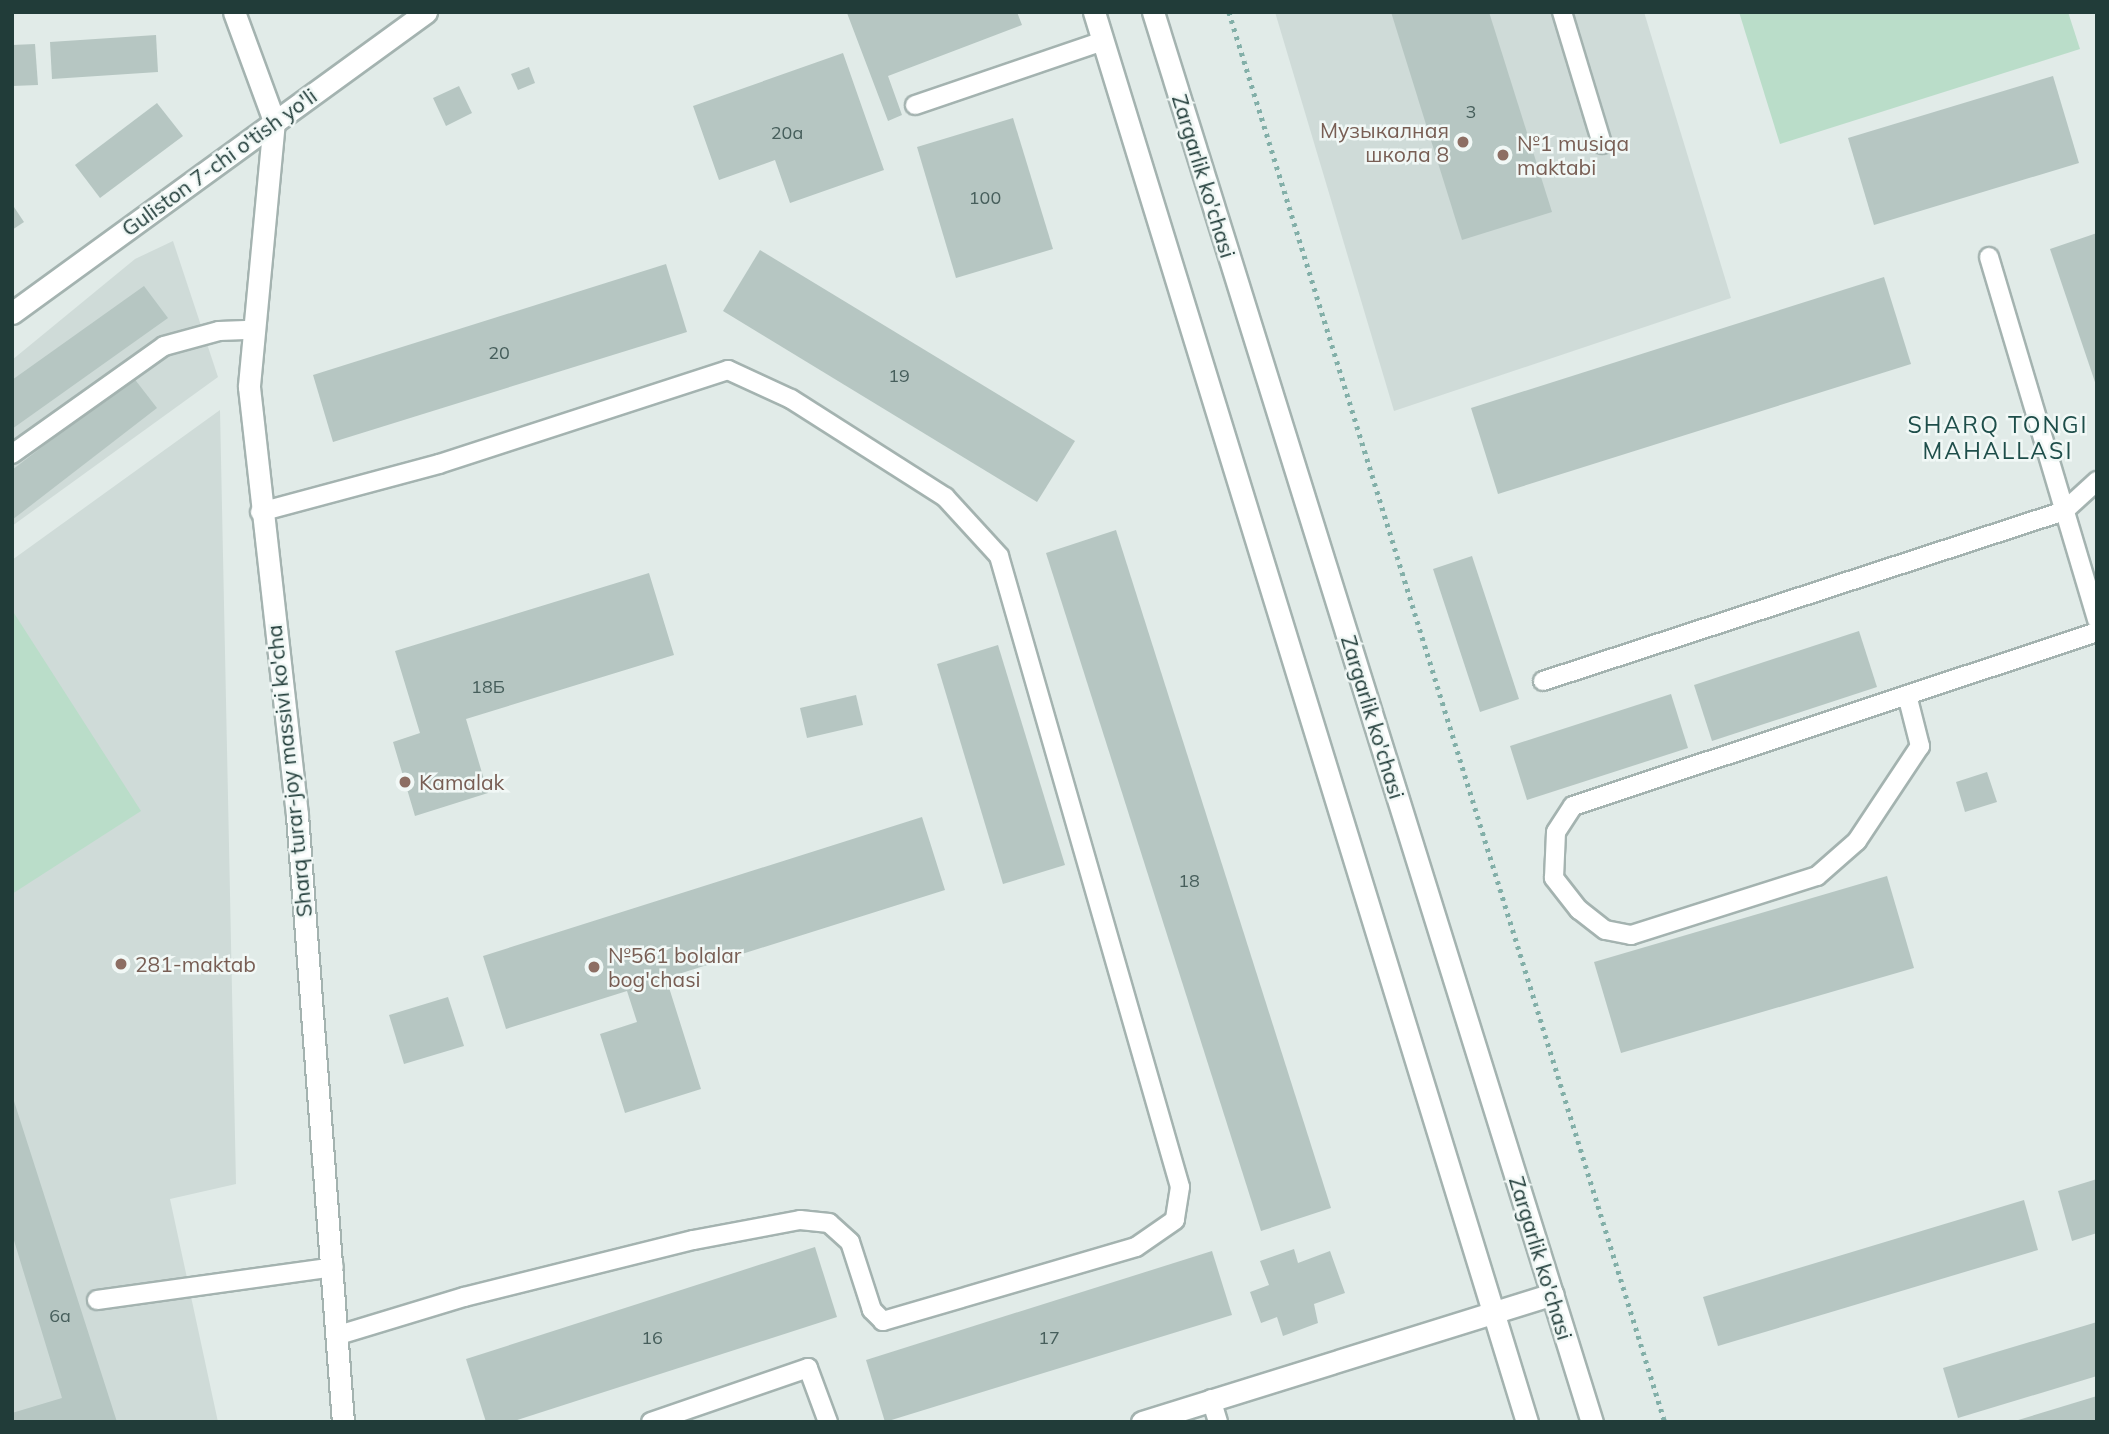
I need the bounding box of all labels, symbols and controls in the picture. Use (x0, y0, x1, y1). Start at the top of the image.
street label: Guliston 7-chi o'tish yo'li (117, 83, 321, 241)
street label: Zargarlik ko'chasi (1167, 91, 1241, 261)
house number: 3 (1466, 101, 1476, 123)
place label: Музыкалная школа 8 (1320, 117, 1449, 167)
house number: 20a (771, 122, 803, 144)
place label: №1 musiqa maktabi (1517, 130, 1629, 180)
marker: Музыкалная школа 8 (1455, 134, 1471, 150)
marker: №1 musiqa maktabi (1495, 147, 1511, 163)
house number: 100 (969, 187, 1001, 209)
house number: 20 (488, 342, 510, 364)
house number: 19 (888, 365, 910, 387)
district label: SHARQ TONGI MAHALLASI (1909, 411, 2087, 465)
street label: Sharq turar-joy massivi ko'cha (261, 624, 317, 918)
street label: Zargarlik ko'chasi (1336, 632, 1410, 802)
house number: 18Б (471, 676, 505, 698)
place label: Kamalak (419, 769, 504, 795)
marker: Kamalak (397, 774, 413, 790)
house number: 18 (1178, 870, 1200, 892)
place label: №561 bolalar bog'chasi (608, 942, 741, 992)
place label: 281-maktab (135, 951, 256, 977)
marker: 281-maktab (113, 956, 129, 972)
marker: №561 bolalar bog'chasi (586, 959, 602, 975)
street label: Zargarlik ko'chasi (1504, 1173, 1578, 1343)
house number: 6a (49, 1305, 71, 1327)
house number: 16 (641, 1327, 663, 1349)
house number: 17 (1038, 1327, 1060, 1349)

